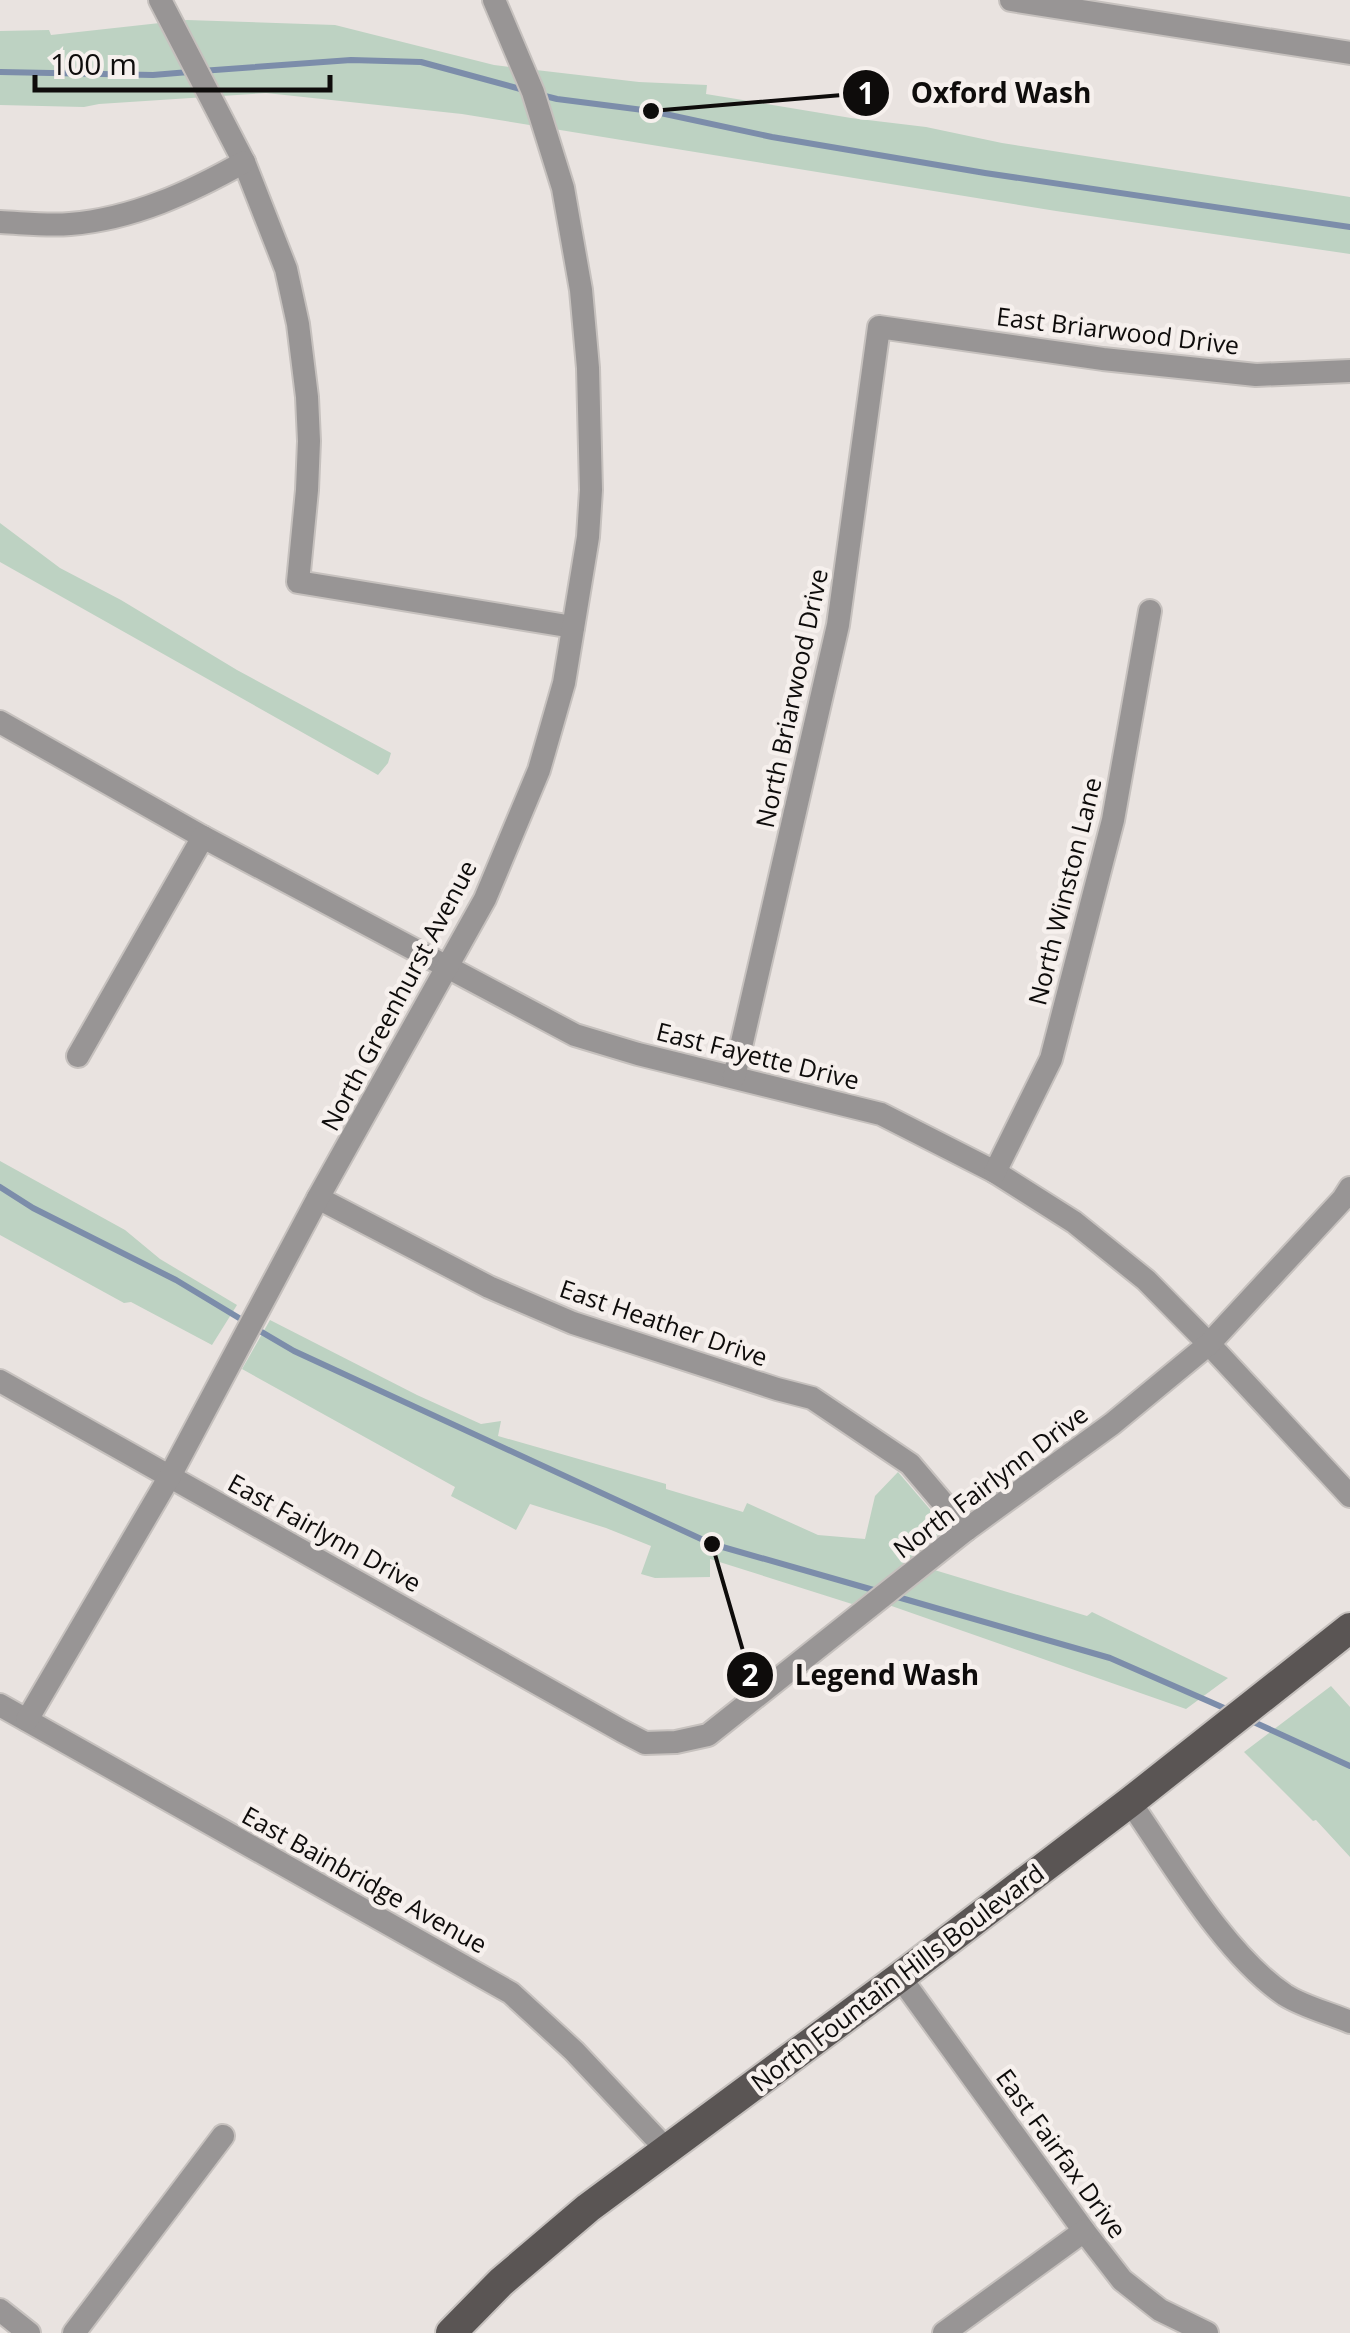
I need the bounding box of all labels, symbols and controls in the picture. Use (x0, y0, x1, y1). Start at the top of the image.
scale bar (35, 30, 330, 92)
text: 100 m (50, 43, 137, 84)
callout: Oxford Wash (841, 64, 1111, 122)
text: 1 (857, 72, 875, 113)
text: Oxford Wash (911, 73, 1091, 111)
street label: East Briarwood Drive (995, 298, 1241, 362)
street label: North Briarwood Drive (747, 565, 835, 831)
street label: North Winston Lane (1019, 774, 1109, 1008)
street label: North Greenhurst Avenue (312, 854, 484, 1136)
street label: East Fayette Drive (653, 1013, 863, 1097)
street label: East Heather Drive (556, 1270, 772, 1374)
street label: North Fairlynn Drive (886, 1397, 1094, 1565)
street label: East Fairlynn Drive (222, 1465, 428, 1599)
callout: Legend Wash (725, 1646, 999, 1704)
text: 2 (741, 1654, 759, 1695)
text: Legend Wash (795, 1655, 979, 1693)
street label: East Bainbridge Avenue (236, 1797, 494, 1961)
street label: North Fountain Hills Boulevard (743, 1855, 1051, 2099)
street label: East Fairfax Drive (989, 2061, 1135, 2245)

